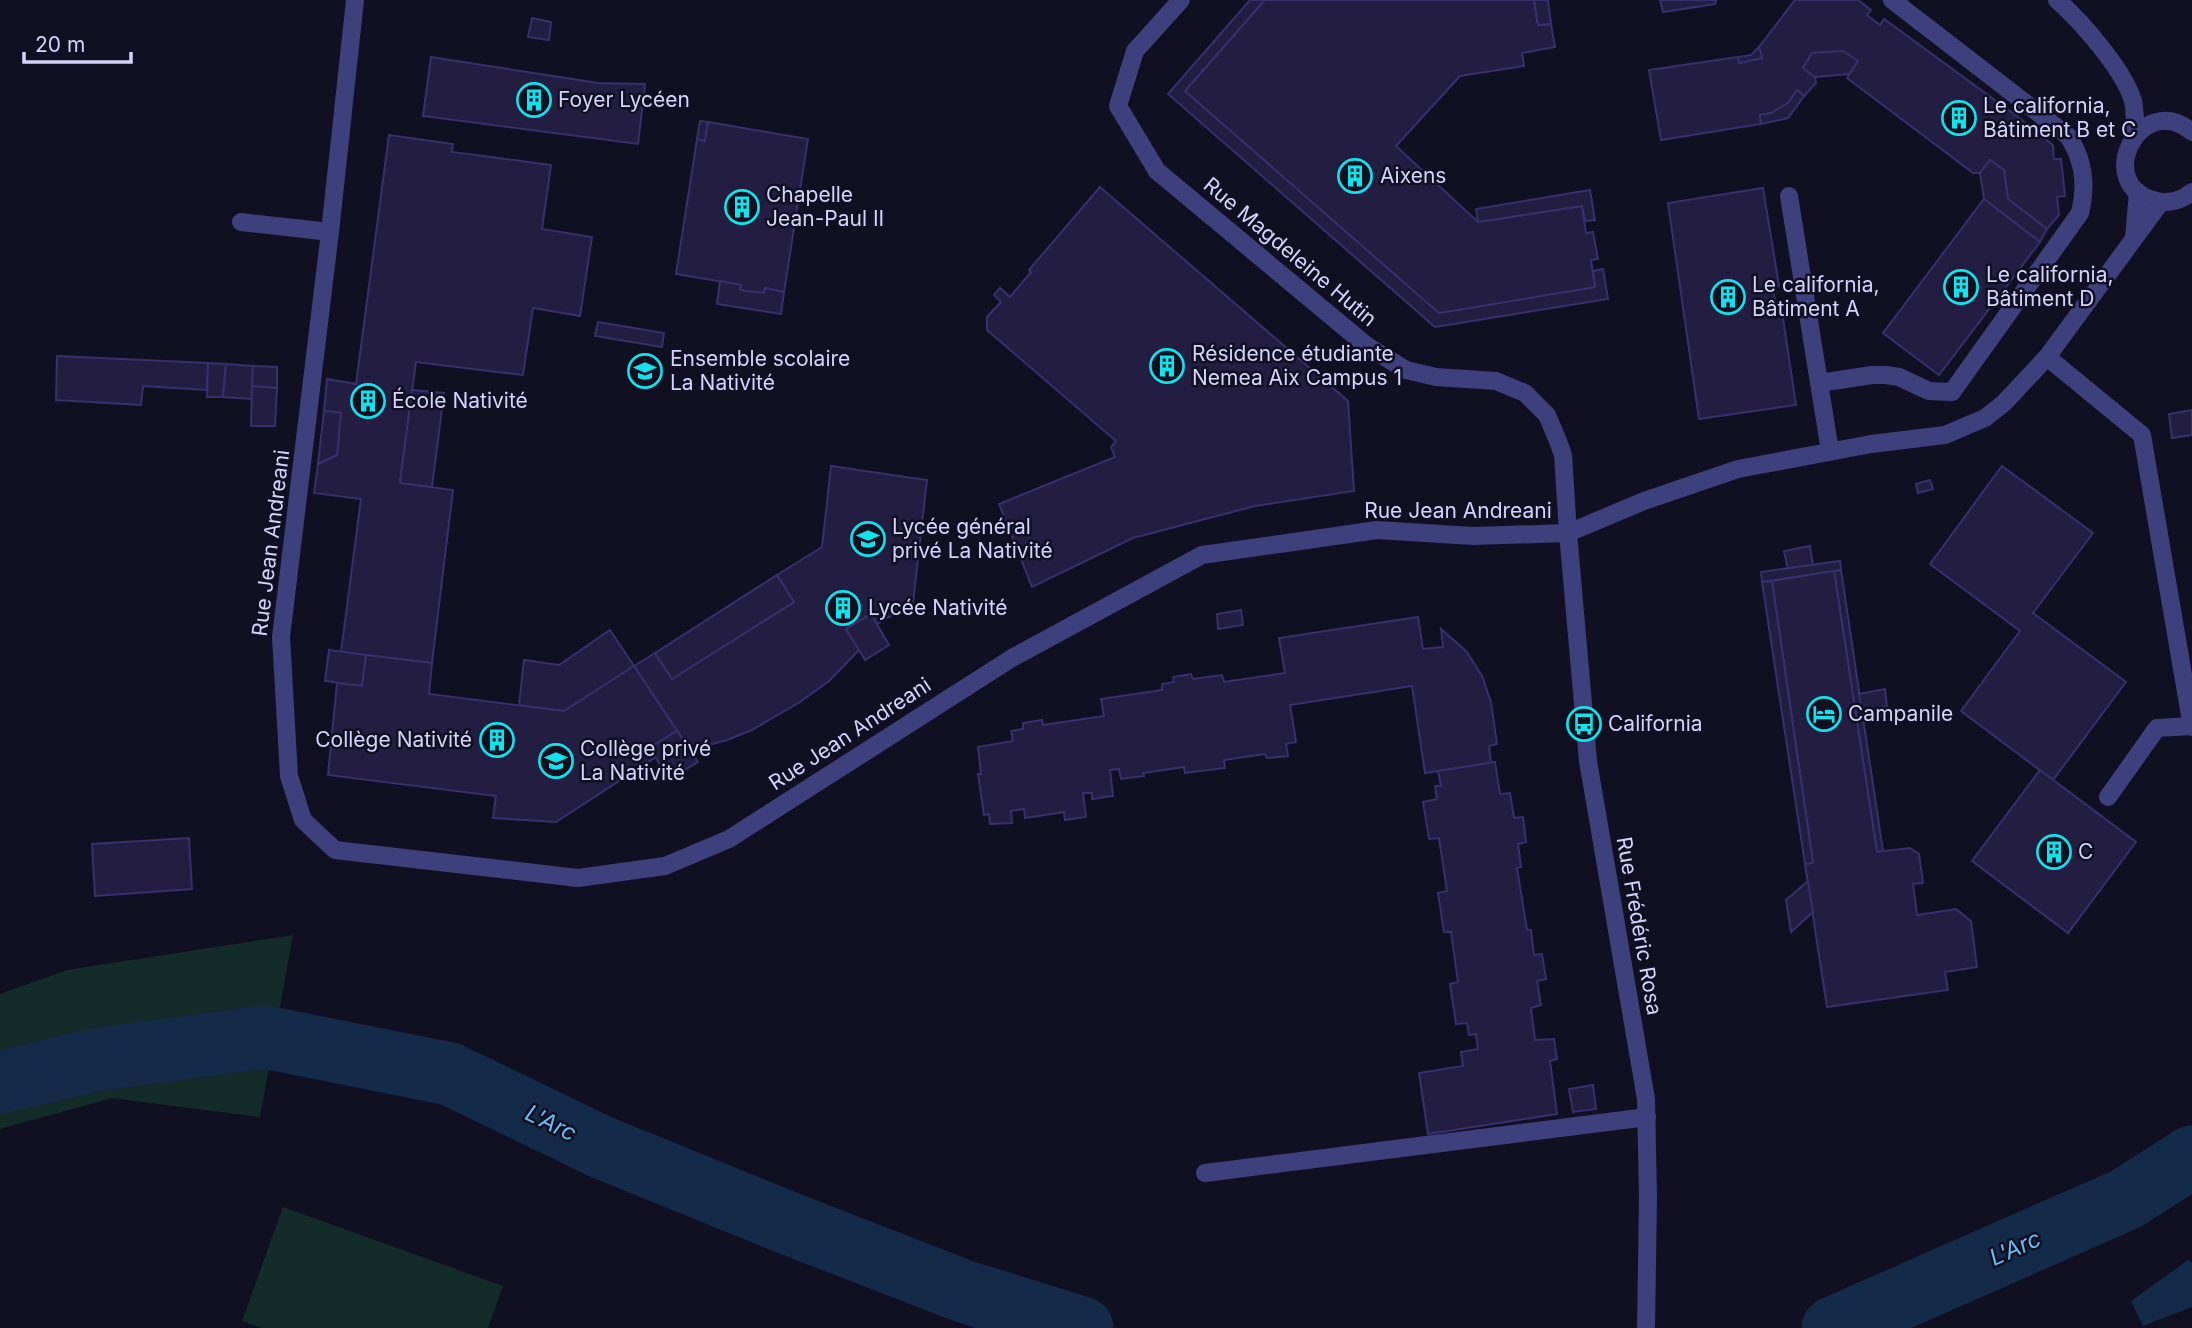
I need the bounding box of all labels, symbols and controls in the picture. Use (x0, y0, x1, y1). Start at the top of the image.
scale bar (24, 21, 131, 65)
text: 20 m (35, 32, 85, 57)
building icon: Foyer Lycéen (515, 81, 553, 119)
place label: Foyer Lycéen (558, 87, 690, 112)
place label: Le california, Bâtiment B et C (1983, 93, 2136, 142)
building icon: Le california, Bâtiment B et C (1940, 99, 1978, 137)
building icon: Aixens (1336, 157, 1374, 195)
place label: Aixens (1380, 163, 1446, 188)
street label: Rue Magdeleine Hutin (1199, 172, 1382, 331)
place label: Chapelle Jean-Paul II (766, 182, 884, 231)
building icon: Chapelle Jean-Paul II (723, 188, 761, 226)
place label: Le california, Bâtiment D (1986, 262, 2114, 311)
building icon: Le california, Bâtiment D (1942, 268, 1980, 306)
place label: Le california, Bâtiment A (1752, 272, 1880, 321)
building icon: Le california, Bâtiment A (1709, 278, 1747, 316)
place label: Résidence étudiante Nemea Aix Campus 1 (1192, 341, 1402, 390)
place label: Ensemble scolaire La Nativité (670, 346, 850, 395)
building icon: Résidence étudiante Nemea Aix Campus 1 (1148, 347, 1186, 385)
school or university icon: Ensemble scolaire La Nativité (626, 352, 664, 390)
building icon: École Nativité (349, 382, 387, 420)
place label: École Nativité (392, 387, 528, 413)
street label: Rue Jean Andreani (247, 448, 294, 638)
street label: Rue Jean Andreani (1364, 498, 1552, 523)
place label: Lycée général privé La Nativité (892, 514, 1053, 563)
school or university icon: Lycée général privé La Nativité (849, 520, 887, 558)
building icon: Lycée Nativité (824, 589, 862, 627)
place label: Lycée Nativité (868, 595, 1008, 620)
street label: Rue Jean Andreani (764, 672, 935, 795)
hotel icon: Campanile (1805, 695, 1843, 733)
place label: Campanile (1848, 701, 1953, 726)
bus stop icon: California (1565, 705, 1603, 743)
place label: California (1608, 711, 1703, 736)
building icon: Collège Nativité (478, 721, 516, 759)
place label: Collège Nativité (315, 727, 472, 752)
place label: Collège privé La Nativité (580, 736, 711, 785)
school or university icon: Collège privé La Nativité (537, 742, 575, 780)
building icon: C (2035, 833, 2073, 871)
street label: Rue Frédéric Rosa (1611, 835, 1667, 1017)
place label: C (2078, 839, 2093, 864)
water label: L'Arc (521, 1099, 581, 1147)
water label: L'Arc (1985, 1224, 2045, 1272)

